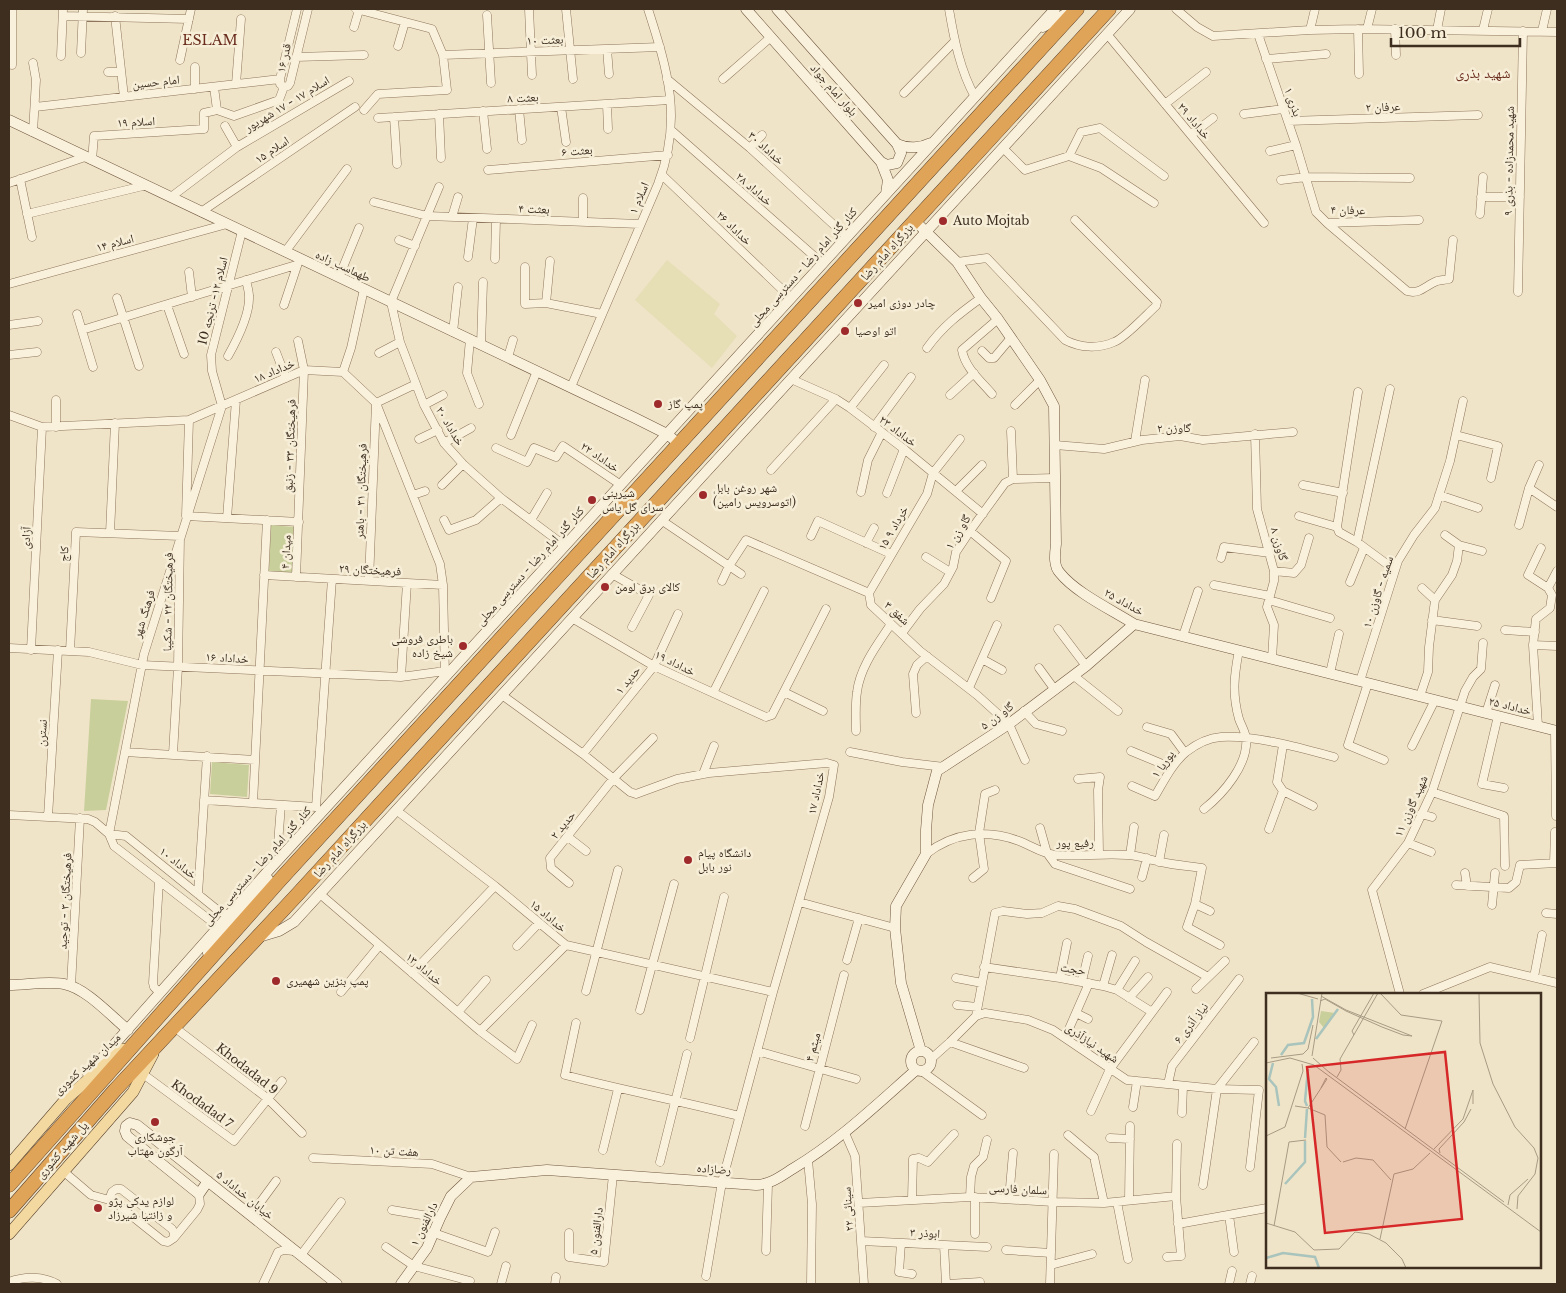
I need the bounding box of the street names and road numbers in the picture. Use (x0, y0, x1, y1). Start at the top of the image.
street label: بعثت ۱۰ (526, 31, 564, 48)
street label: قدر ۱۶ (273, 42, 294, 74)
street label: بلوار امام جواد (807, 60, 861, 120)
street label: امام حسین (131, 72, 181, 92)
street label: اسلام ۱۷ - ۱۷ شهریور (241, 72, 333, 136)
street label: بذری ۱ (1281, 85, 1305, 119)
street label: بعثت ۸ (507, 89, 539, 106)
street label: عرفان ۲ (1365, 98, 1401, 115)
street label: خداداد ۲۹ (1175, 99, 1214, 142)
street label: شهید محمدزاده - بذری ۹ (1500, 106, 1517, 216)
street label: اسلام ۱۹ (117, 113, 156, 131)
street label: خداداد ۳۰ (745, 128, 788, 168)
street label: اسلام ۱۵ (252, 133, 292, 167)
street label: بعثت ۶ (561, 142, 593, 160)
street label: خداداد ۲۸ (733, 169, 776, 209)
street label: اسلام ۱ (625, 180, 653, 216)
street label: بعثت ۴ (518, 200, 550, 217)
street label: عرفان ۴ (1330, 202, 1366, 217)
street label: کنار گذر امام رضا - دسترسی محلی (745, 204, 861, 330)
street label: خداداد ۲۶ (714, 207, 755, 248)
street label: بزرگراه امام رضا (857, 220, 917, 284)
street label: اسلام ۱۴ (94, 230, 136, 256)
street label: طهماسب زاده (313, 246, 373, 285)
street label: اسلام ۱۲- ترنجه 10 (194, 255, 232, 347)
street label: خداداد ۱۸ (251, 355, 297, 386)
street label: فرهیختگان ۳۳ - زنبق (280, 399, 299, 493)
street label: خداداد ۲۰ (433, 403, 468, 448)
street label: خداداد ۲۳ (877, 412, 920, 450)
street label: گاوزن ۲ (1157, 420, 1191, 435)
street label: خداداد ۲۲ (578, 438, 623, 475)
street label: فرهیختگان ۳۱ - باهنر (351, 443, 370, 540)
street label: کنار گذر امام رضا - دسترسی محلی (472, 503, 588, 629)
street label: ۱۵ خرداد ۹ (874, 503, 911, 552)
street label: گاو زن ۱ (941, 512, 974, 552)
street label: بزرگراه امام رضا (583, 518, 643, 582)
street label: آزادی (17, 525, 34, 550)
street label: گاوزن ۸ (1268, 525, 1291, 562)
street label: میدان ۴ (277, 535, 294, 569)
street label: کاج (56, 546, 71, 562)
street label: فرهیختگان ۲۲ - شکیبا (159, 552, 176, 652)
street label: سمیه - گاوزن ۱۰ (1359, 554, 1396, 630)
street label: فرهیختگان ۲۹ (338, 560, 402, 579)
street label: خداداد ۲۵ (1102, 585, 1147, 619)
street label: فرهنگ شهر (129, 588, 158, 641)
street label: شفق ۳ (882, 597, 913, 628)
street label: خداداد ۱۹ (653, 646, 698, 679)
street label: خداداد ۱۶ (205, 649, 249, 666)
street label: حدید ۱ (612, 662, 644, 697)
street label: خداداد ۲۵ (1487, 693, 1533, 718)
street label: گاو زن ۵ (977, 698, 1016, 733)
street label: نسترن (33, 719, 50, 747)
street label: پوریا ۱ (1148, 747, 1178, 781)
street label: خداداد ۱۷ (804, 770, 827, 816)
street label: شهید گاوزن ۱۱ (1390, 773, 1431, 839)
street label: کنار گذر امام رضا - دسترسی محلی (199, 803, 315, 929)
street label: حدید ۲ (547, 807, 579, 842)
street label: بزرگراه امام رضا (310, 817, 370, 881)
street label: رفیع پور (1055, 835, 1094, 850)
street label: خداداد ۱۰ (157, 843, 200, 882)
street label: فرهیختگان ۳ - توحید (54, 852, 75, 950)
street label: خداداد ۱۵ (527, 896, 570, 935)
street label: خداداد ۱۳ (403, 949, 446, 988)
street label: حجت (1059, 959, 1087, 978)
street label: نیاز آذری ۶ (1170, 999, 1211, 1046)
street label: شهید نیازآذری (1063, 1019, 1122, 1066)
street label: میدان شهید کشوری (50, 1030, 124, 1098)
street label: میثم ۴ (801, 1031, 825, 1063)
street label: Khodadad 9 (213, 1040, 281, 1097)
street label: Khodadad 7 (169, 1076, 237, 1132)
street label: پل شهید کشوری (33, 1118, 91, 1182)
street label: هفت تن ۱۰ (369, 1142, 419, 1159)
street label: رضازاده (696, 1160, 732, 1177)
street label: خیابان خداداد ۵ (213, 1167, 277, 1223)
street label: سلمان فارسی (989, 1179, 1048, 1198)
street label: سینائی ۲۲ (838, 1186, 857, 1232)
street label: دارالفنون ۱ (406, 1199, 441, 1248)
street label: دارالفنون ۵ (585, 1206, 606, 1255)
street label: ابوذر ۳ (910, 1224, 941, 1241)

